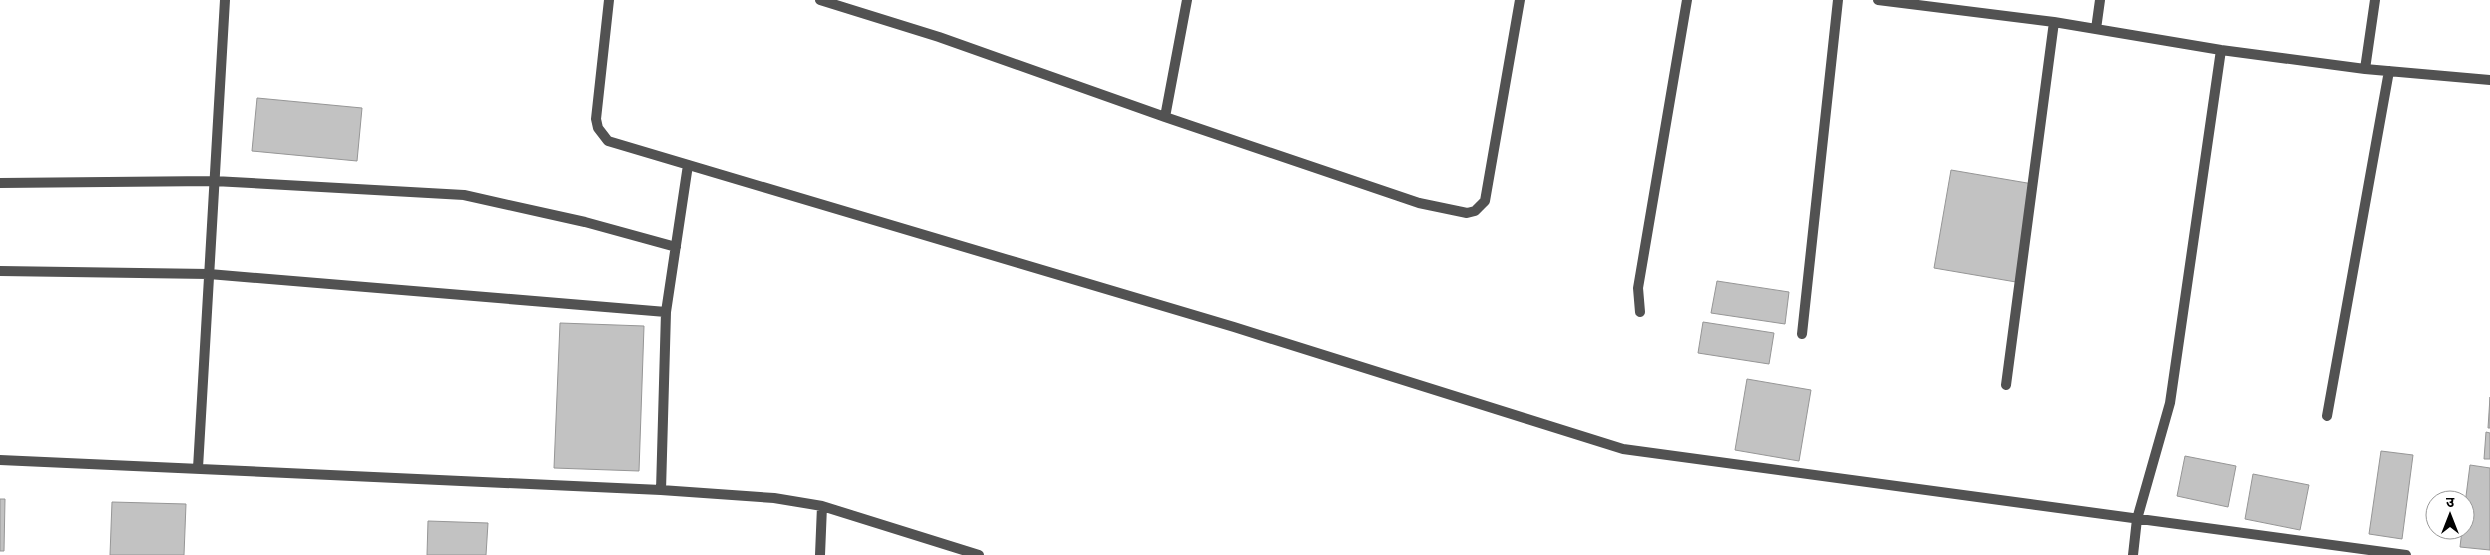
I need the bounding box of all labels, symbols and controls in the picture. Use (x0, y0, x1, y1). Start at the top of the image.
north arrow (2425, 490, 2475, 540)
text: उ (2446, 494, 2455, 510)

